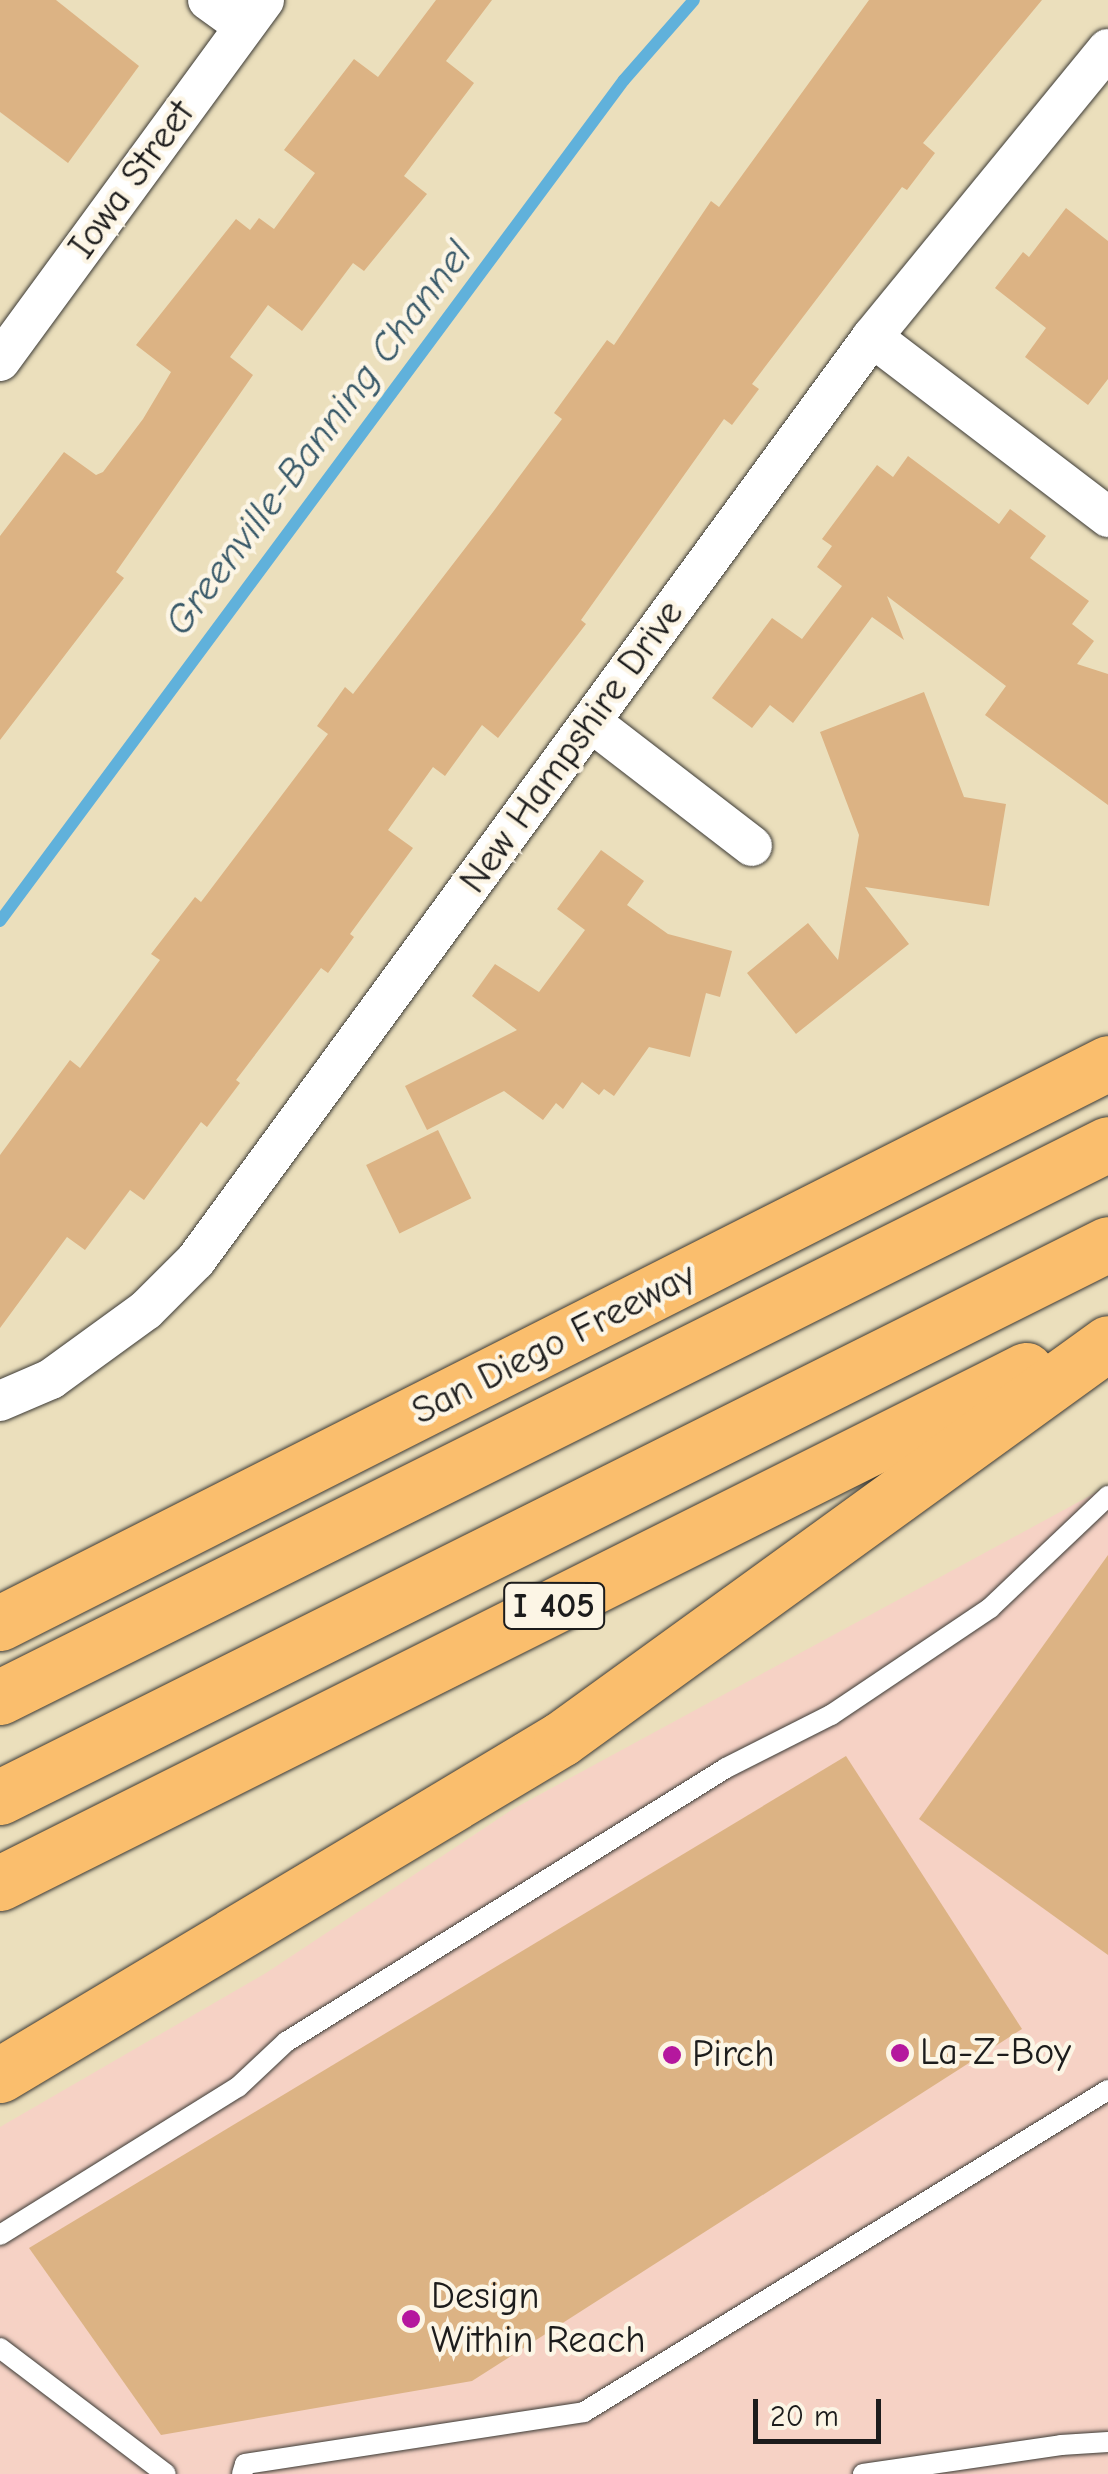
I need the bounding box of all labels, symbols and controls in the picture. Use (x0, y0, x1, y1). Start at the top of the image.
street label: Iowa Street (59, 92, 205, 268)
water label: Greenville-Banning Channel (154, 232, 482, 644)
street label: New Hampshire Drive (451, 592, 693, 902)
street label: San Diego Freeway (405, 1253, 703, 1435)
road number: I 405 (502, 1576, 606, 1636)
place label: La-Z-Boy (920, 2030, 1071, 2076)
place label: Pirch (692, 2032, 775, 2078)
marker: La-Z-Boy (889, 2042, 911, 2064)
marker: Pirch (661, 2044, 683, 2066)
place label: Design Within Reach (431, 2274, 646, 2364)
marker: Design Within Reach (400, 2308, 422, 2330)
scale bar (758, 2379, 886, 2441)
text: 20 m (770, 2399, 839, 2434)

